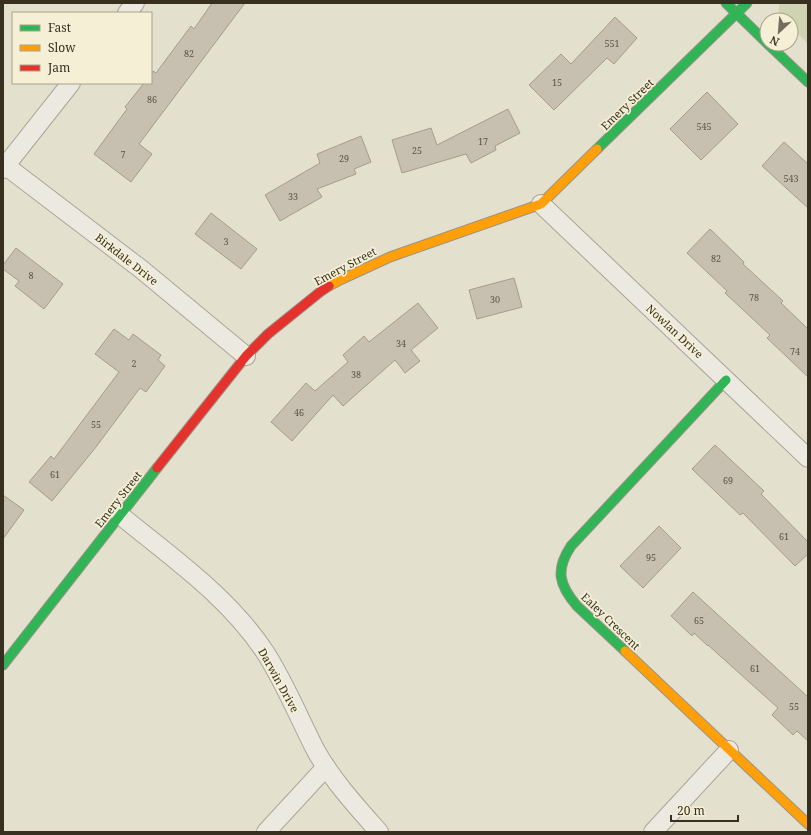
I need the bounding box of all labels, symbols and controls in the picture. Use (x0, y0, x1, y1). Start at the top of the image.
legend (12, 12, 152, 84)
north arrow (759, 12, 799, 52)
text: Fast (48, 19, 71, 36)
text: N (767, 33, 782, 50)
house number: 551 (604, 37, 620, 50)
text: Slow (48, 39, 76, 56)
house number: 82 (184, 47, 194, 60)
text: Jam (47, 59, 70, 76)
street label: Emery Street (597, 75, 657, 133)
house number: 15 (552, 76, 562, 89)
house number: 86 (147, 93, 157, 106)
house number: 545 (696, 120, 712, 133)
house number: 17 (478, 135, 488, 148)
house number: 25 (412, 144, 422, 157)
house number: 7 (120, 148, 126, 161)
house number: 29 (339, 152, 349, 165)
house number: 543 (783, 172, 799, 185)
house number: 33 (288, 190, 298, 203)
street label: Birkdale Drive (92, 230, 162, 288)
house number: 3 (223, 235, 229, 248)
street label: Emery Street (311, 243, 379, 289)
house number: 82 (711, 252, 721, 265)
house number: 8 (28, 269, 34, 282)
house number: 78 (749, 291, 759, 304)
house number: 30 (490, 293, 500, 306)
street label: Nowlan Drive (643, 301, 707, 361)
house number: 34 (396, 337, 406, 350)
house number: 74 (790, 345, 800, 358)
house number: 2 (131, 357, 137, 370)
house number: 38 (351, 368, 361, 381)
house number: 46 (294, 406, 304, 419)
house number: 55 (91, 418, 101, 431)
street label: Emery Street (91, 467, 145, 530)
house number: 61 (50, 468, 60, 481)
house number: 69 (723, 474, 733, 487)
house number: 61 (779, 530, 789, 543)
house number: 95 (646, 551, 656, 564)
street label: Ealey Crescent (578, 589, 644, 653)
house number: 65 (694, 614, 704, 627)
street label: Darwin Drive (255, 645, 303, 715)
house number: 61 (750, 662, 760, 675)
house number: 55 (789, 700, 799, 713)
scale bar (671, 797, 738, 823)
text: 20 m (677, 802, 705, 819)

